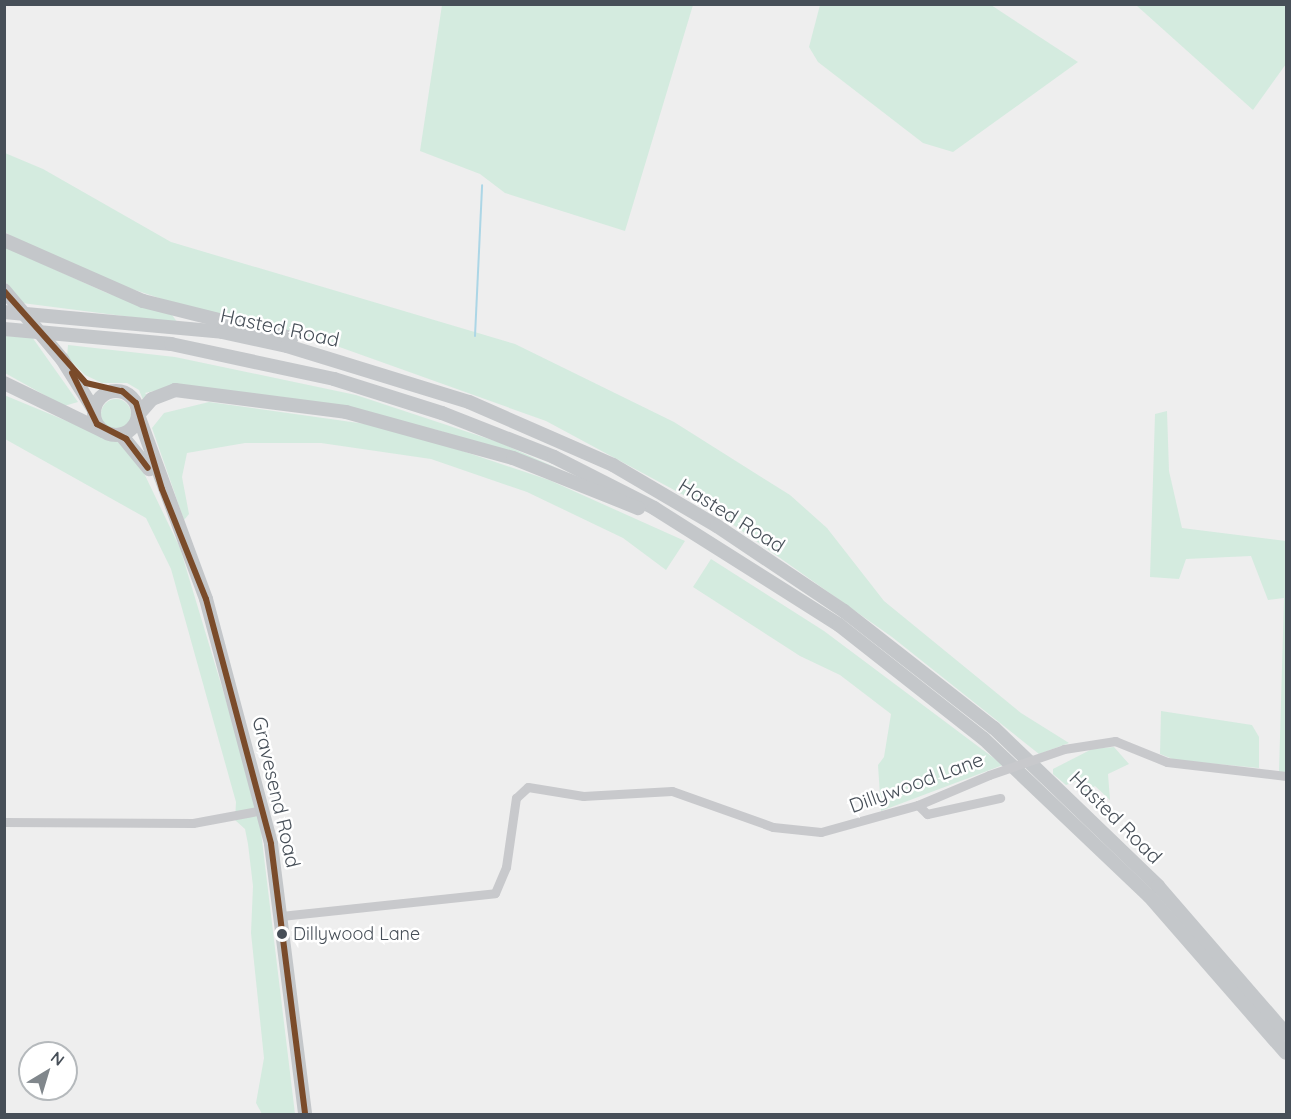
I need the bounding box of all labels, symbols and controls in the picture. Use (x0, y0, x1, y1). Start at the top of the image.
street label: Hasted Road (218, 303, 342, 351)
street label: Hasted Road (674, 473, 790, 557)
street label: Gravesend Road (248, 714, 306, 870)
street label: Dillywood Lane (845, 747, 987, 817)
street label: Hasted Road (1065, 766, 1167, 868)
place label: Dillywood Lane (293, 923, 420, 945)
marker: Dillywood Lane (276, 928, 288, 940)
north arrow (18, 1041, 78, 1101)
text: N (47, 1047, 69, 1070)

